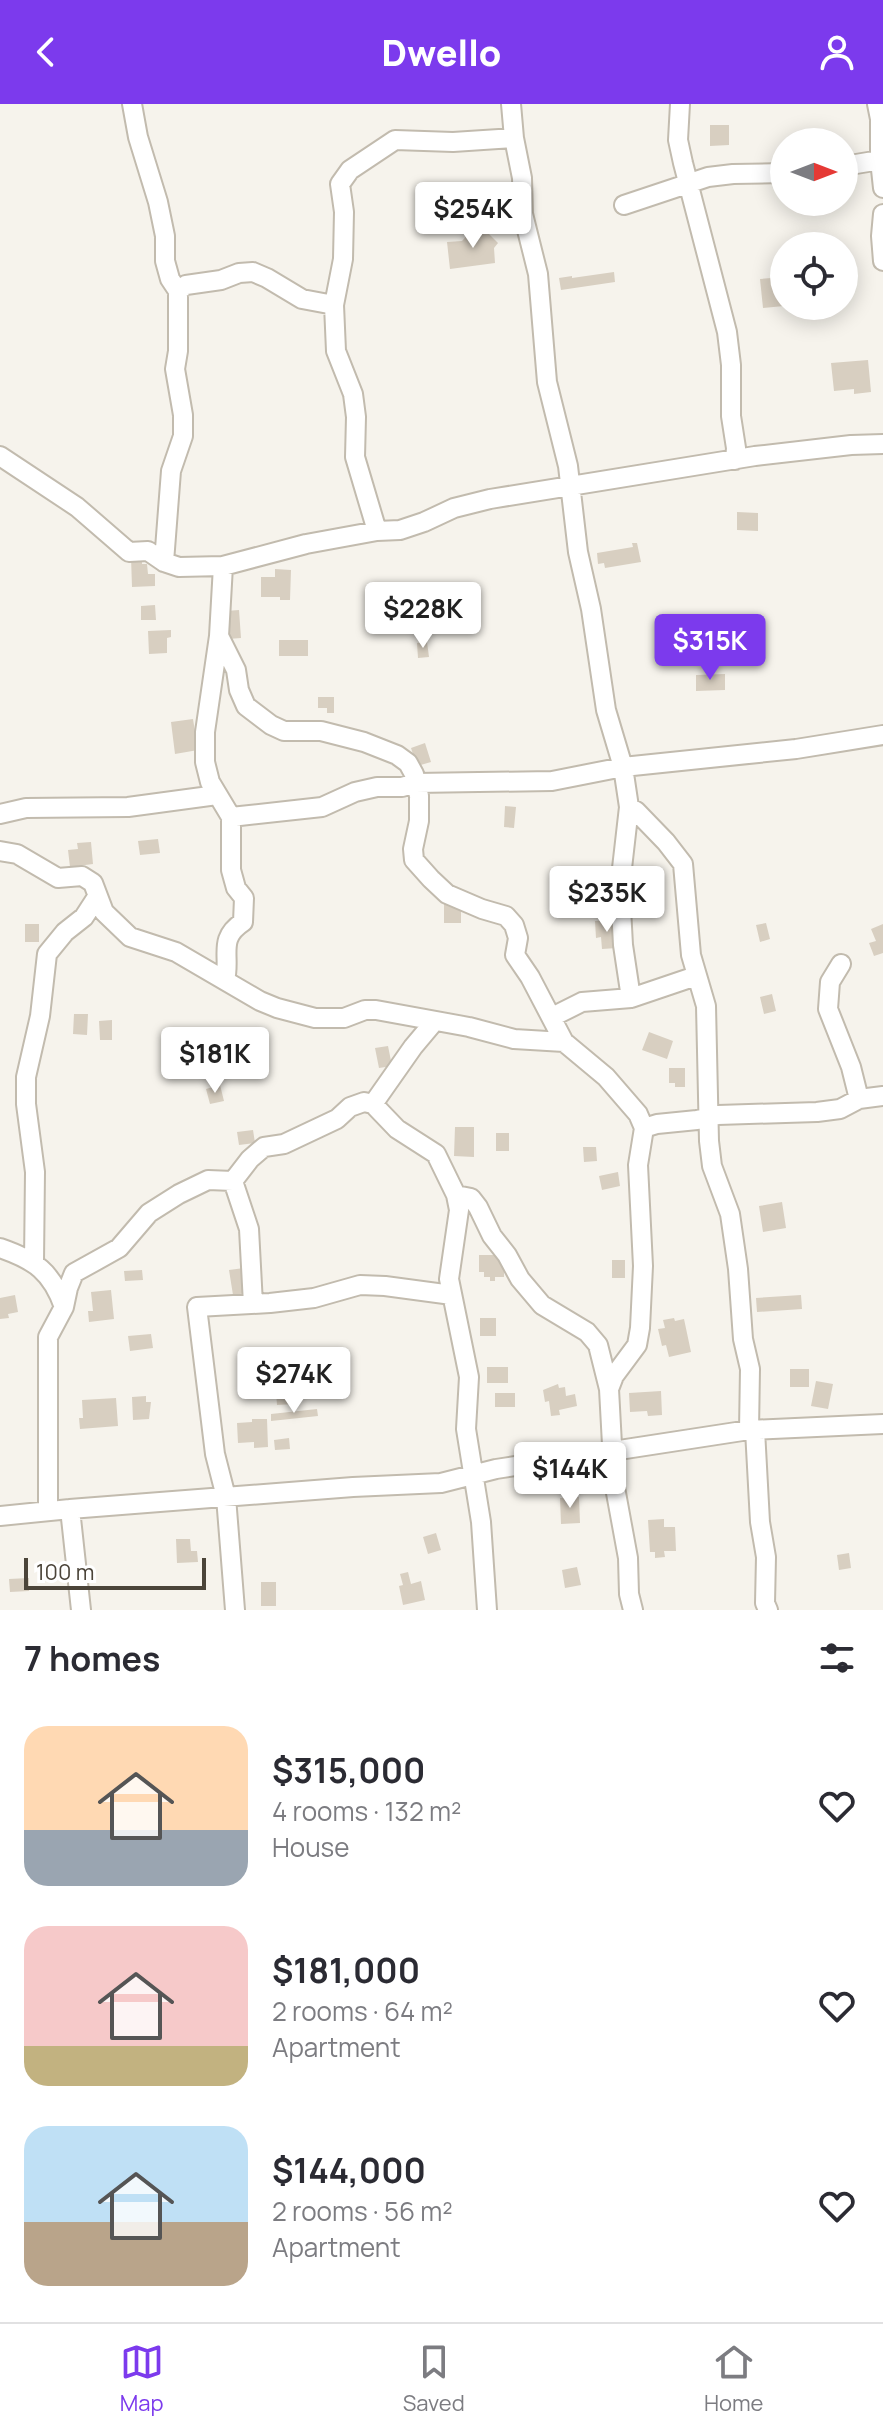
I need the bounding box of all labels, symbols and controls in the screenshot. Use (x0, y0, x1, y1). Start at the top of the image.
text: Dwello (382, 28, 501, 77)
icon: back (24, 30, 68, 74)
icon: person (815, 30, 859, 74)
north arrow (770, 128, 858, 216)
map controls (770, 128, 858, 320)
pin: $254K (417, 182, 529, 250)
text: $254K (433, 190, 513, 226)
button: locate (770, 232, 858, 320)
pin: $228K (367, 582, 479, 650)
text: $228K (383, 590, 463, 626)
pin: $315K (654, 614, 766, 682)
text: $315K (673, 622, 747, 658)
pin: $235K (551, 866, 663, 934)
text: $235K (568, 874, 647, 910)
pin: $181K (159, 1027, 271, 1095)
text: $181K (179, 1035, 251, 1071)
pin: $274K (238, 1347, 350, 1415)
text: $274K (255, 1355, 333, 1391)
pin: $144K (514, 1442, 626, 1510)
text: $144K (532, 1450, 608, 1486)
scale bar (24, 1554, 206, 1590)
text: 100 m (36, 1557, 94, 1587)
text: 7 homes (24, 1635, 160, 1681)
icon: filters (815, 1636, 859, 1680)
text: $315,000 (272, 1747, 425, 1793)
icon: home (88, 1758, 184, 1854)
icon: heart (815, 1784, 859, 1828)
text: 4 rooms · 132 m² (272, 1793, 461, 1829)
text: House (272, 1829, 349, 1865)
text: $181,000 (272, 1947, 420, 1993)
icon: home (88, 1958, 184, 2054)
icon: heart (815, 1984, 859, 2028)
text: 2 rooms · 64 m² (272, 1993, 453, 2029)
text: Apartment (272, 2029, 401, 2065)
text: $144,000 (272, 2147, 426, 2193)
icon: home (88, 2158, 184, 2254)
icon: heart (815, 2184, 859, 2228)
text: 2 rooms · 56 m² (272, 2193, 453, 2229)
text: Apartment (272, 2229, 401, 2265)
tab: Map (120, 2340, 164, 2418)
tab: Saved (403, 2340, 465, 2418)
tab: Home (704, 2340, 763, 2418)

